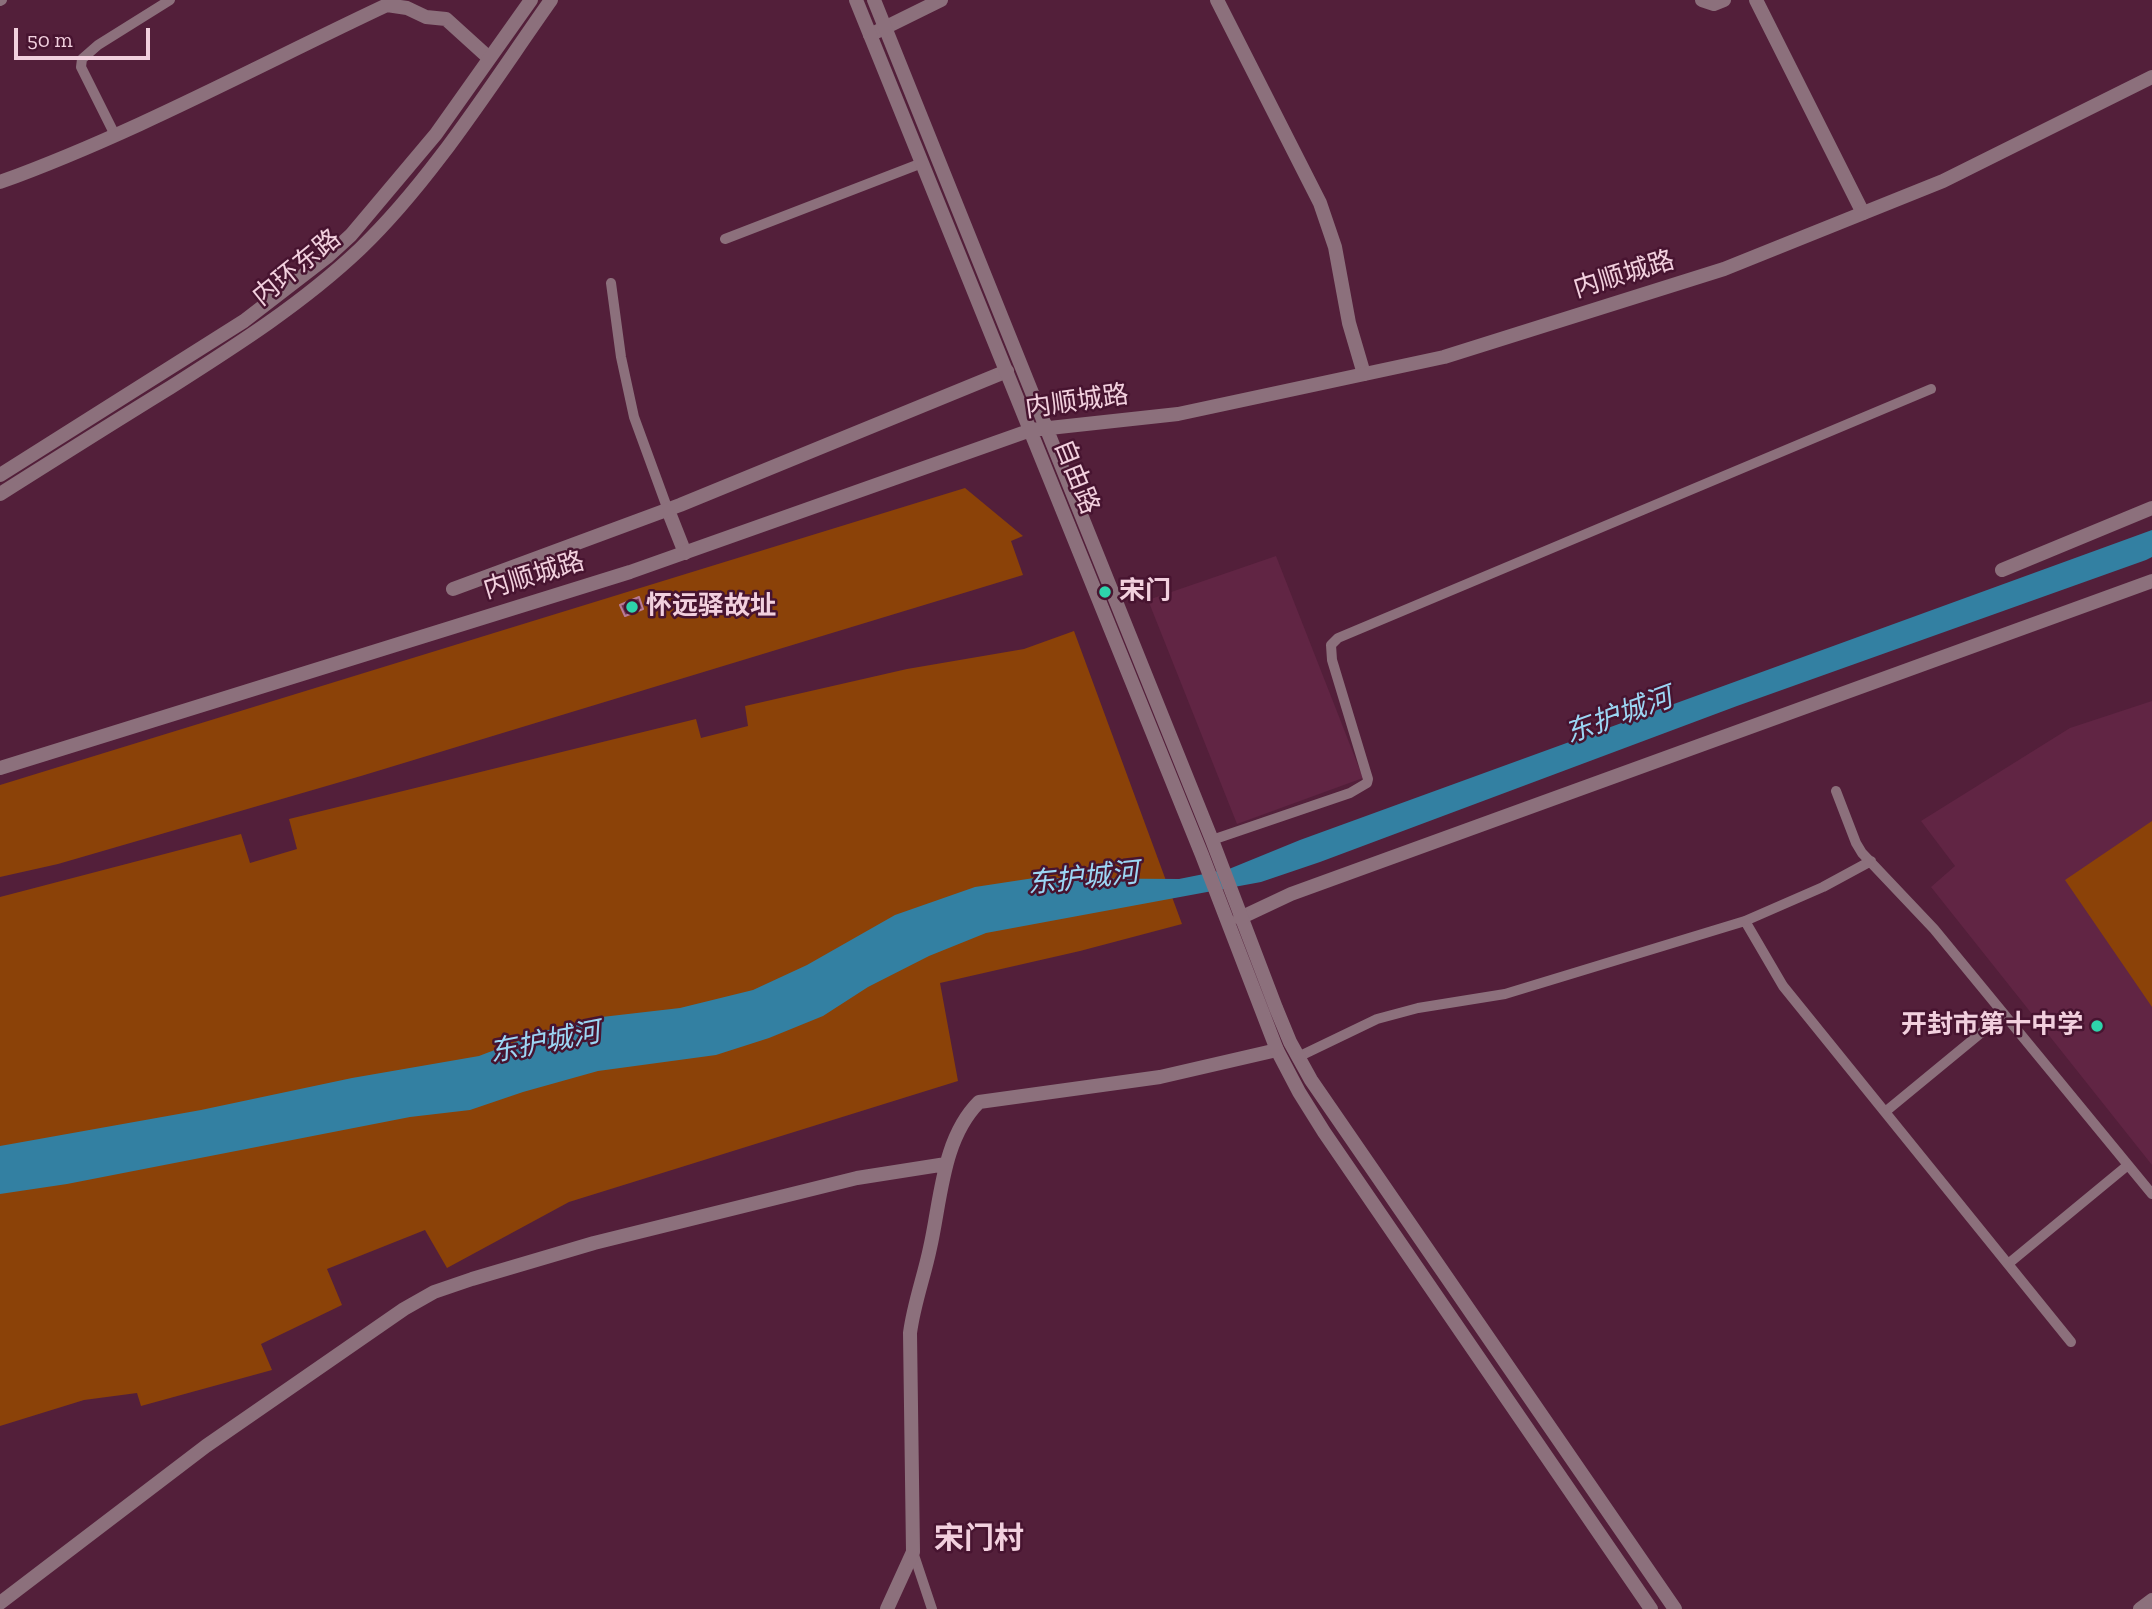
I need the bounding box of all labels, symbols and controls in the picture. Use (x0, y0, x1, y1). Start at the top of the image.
scale bar (18, 14, 154, 58)
text: 50 m (27, 27, 73, 52)
street label: 内环东路 (247, 223, 347, 313)
street label: 内顺城路 (1570, 245, 1678, 305)
street label: 内顺城路 (1023, 379, 1131, 425)
street label: 自由路 (1047, 435, 1105, 519)
street label: 内顺城路 (480, 546, 588, 606)
place label: 宋门 (1119, 576, 1171, 608)
marker: 宋门 (1097, 584, 1113, 600)
place label: 怀远驿故址 (646, 591, 776, 623)
marker: 怀远驿故址 (624, 599, 640, 615)
water label: 东护城河 (1561, 681, 1677, 751)
water label: 东护城河 (1026, 856, 1140, 902)
place label: 开封市第十中学 (1901, 1010, 2083, 1042)
water label: 东护城河 (487, 1016, 603, 1070)
marker: 开封市第十中学 (2089, 1018, 2105, 1034)
district label: 宋门村 (934, 1521, 1024, 1557)

